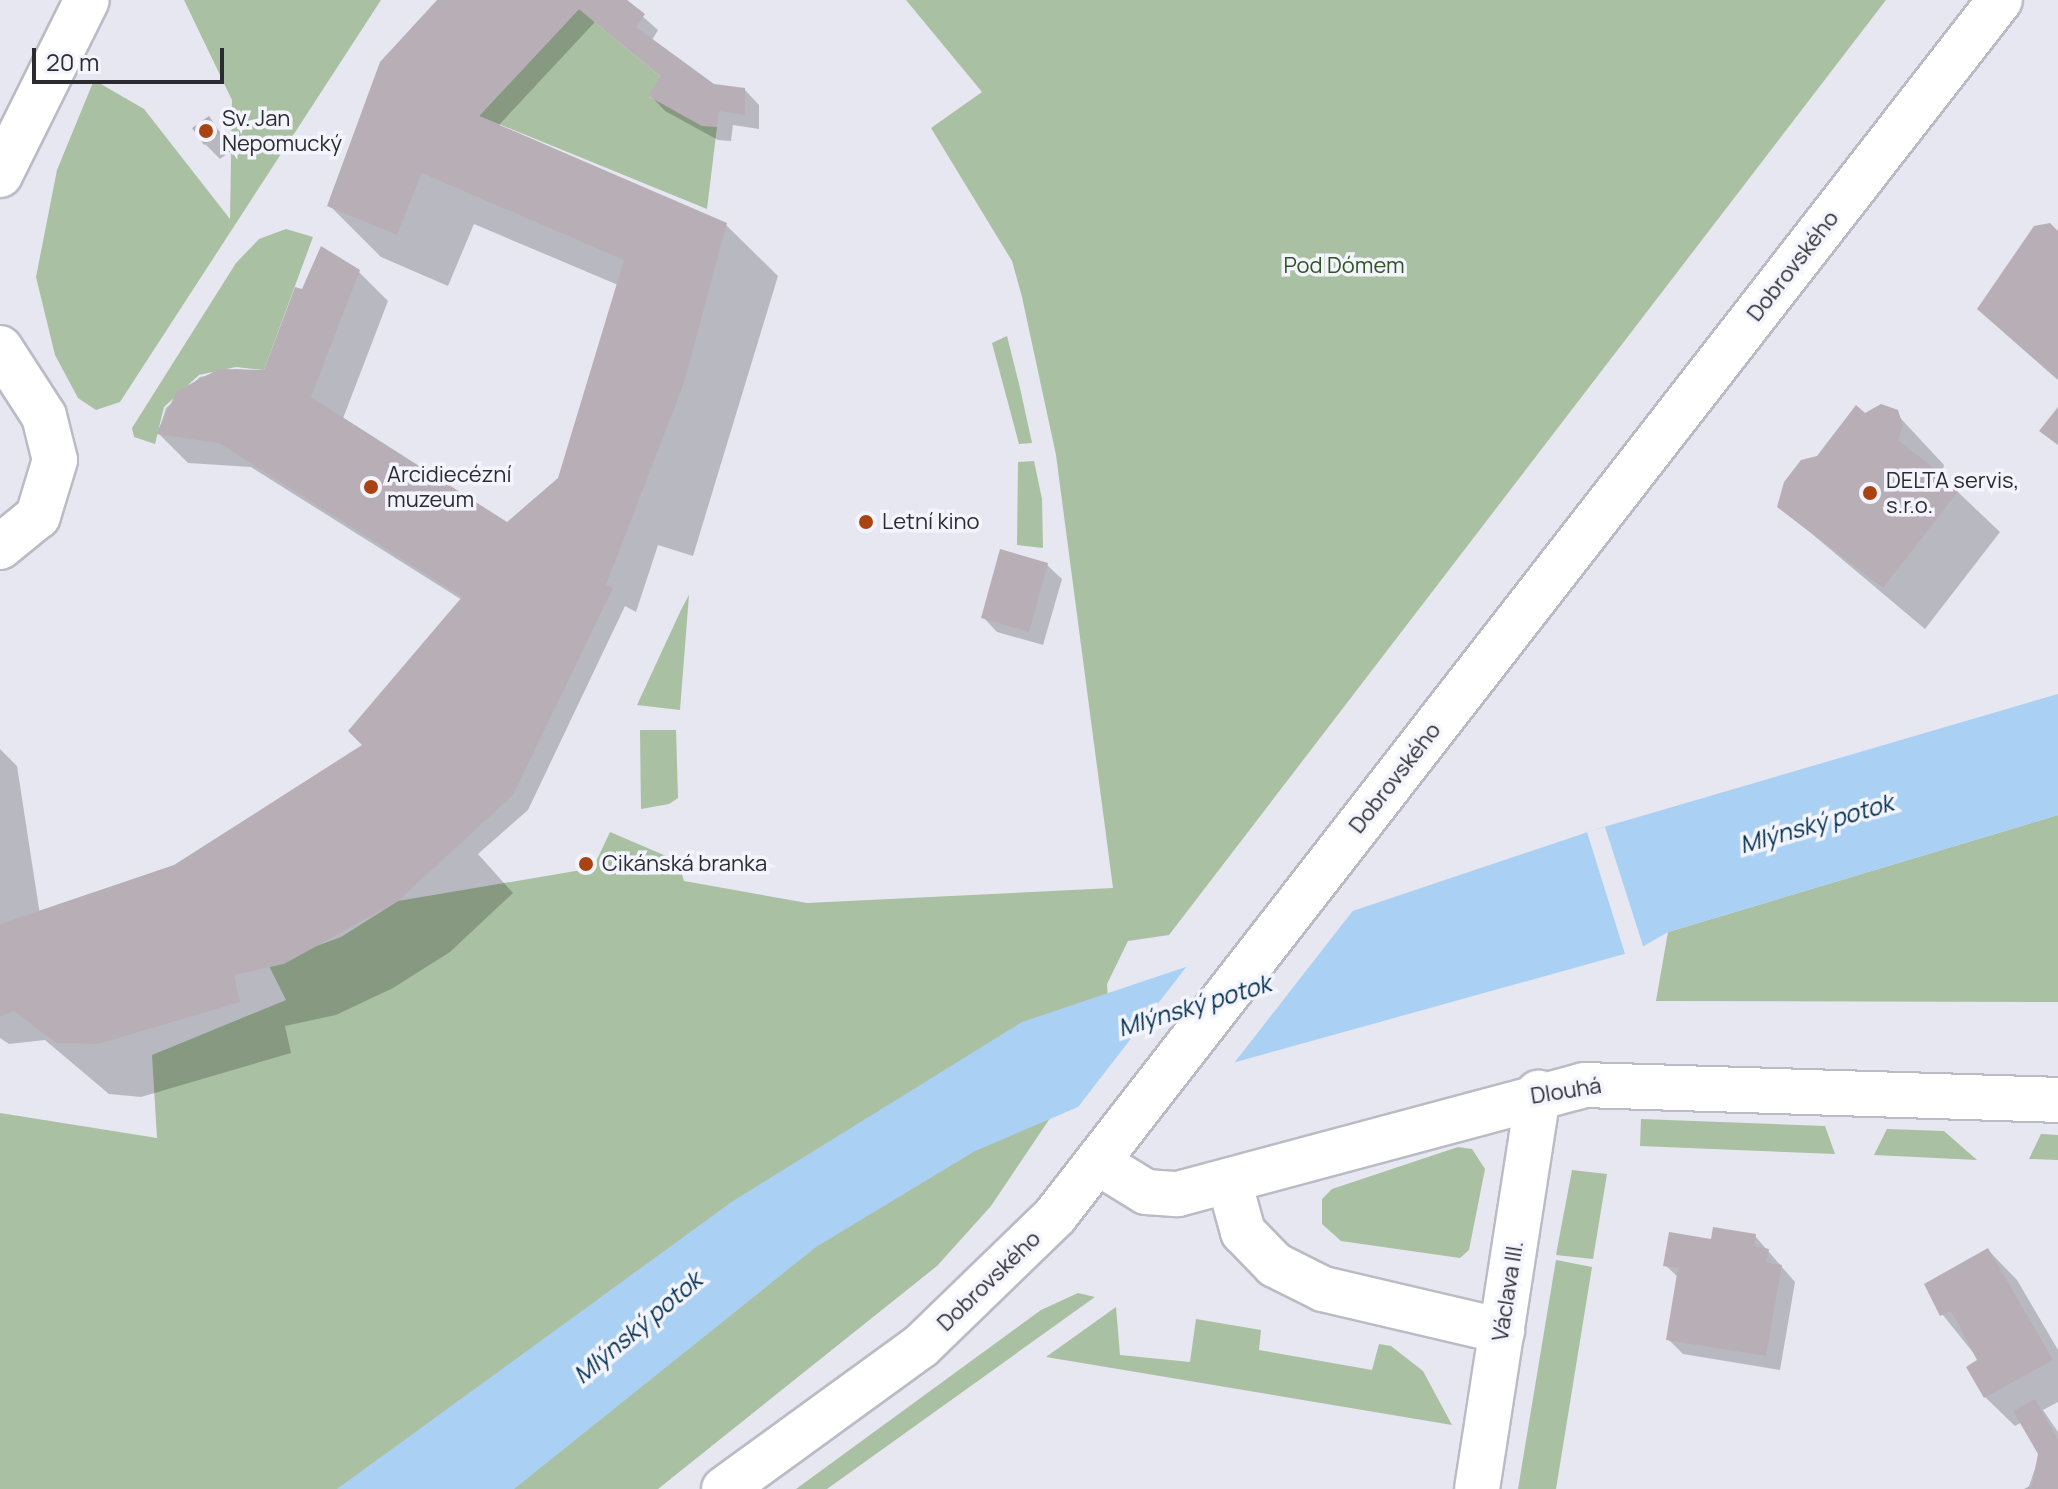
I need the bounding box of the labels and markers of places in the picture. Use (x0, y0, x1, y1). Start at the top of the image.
place label: Sv. Jan Nepomucký (222, 105, 342, 156)
marker: Sv. Jan Nepomucký (197, 122, 215, 140)
place label: Arcidiecézní muzeum (387, 461, 512, 512)
place label: DELTA servis, s.r.o. (1886, 467, 2019, 518)
marker: Arcidiecézní muzeum (362, 478, 380, 496)
marker: DELTA servis, s.r.o. (1861, 484, 1879, 502)
place label: Letní kino (882, 509, 980, 535)
marker: Letní kino (857, 513, 875, 531)
place label: Cikánská branka (602, 851, 767, 877)
marker: Cikánská branka (577, 855, 595, 873)

